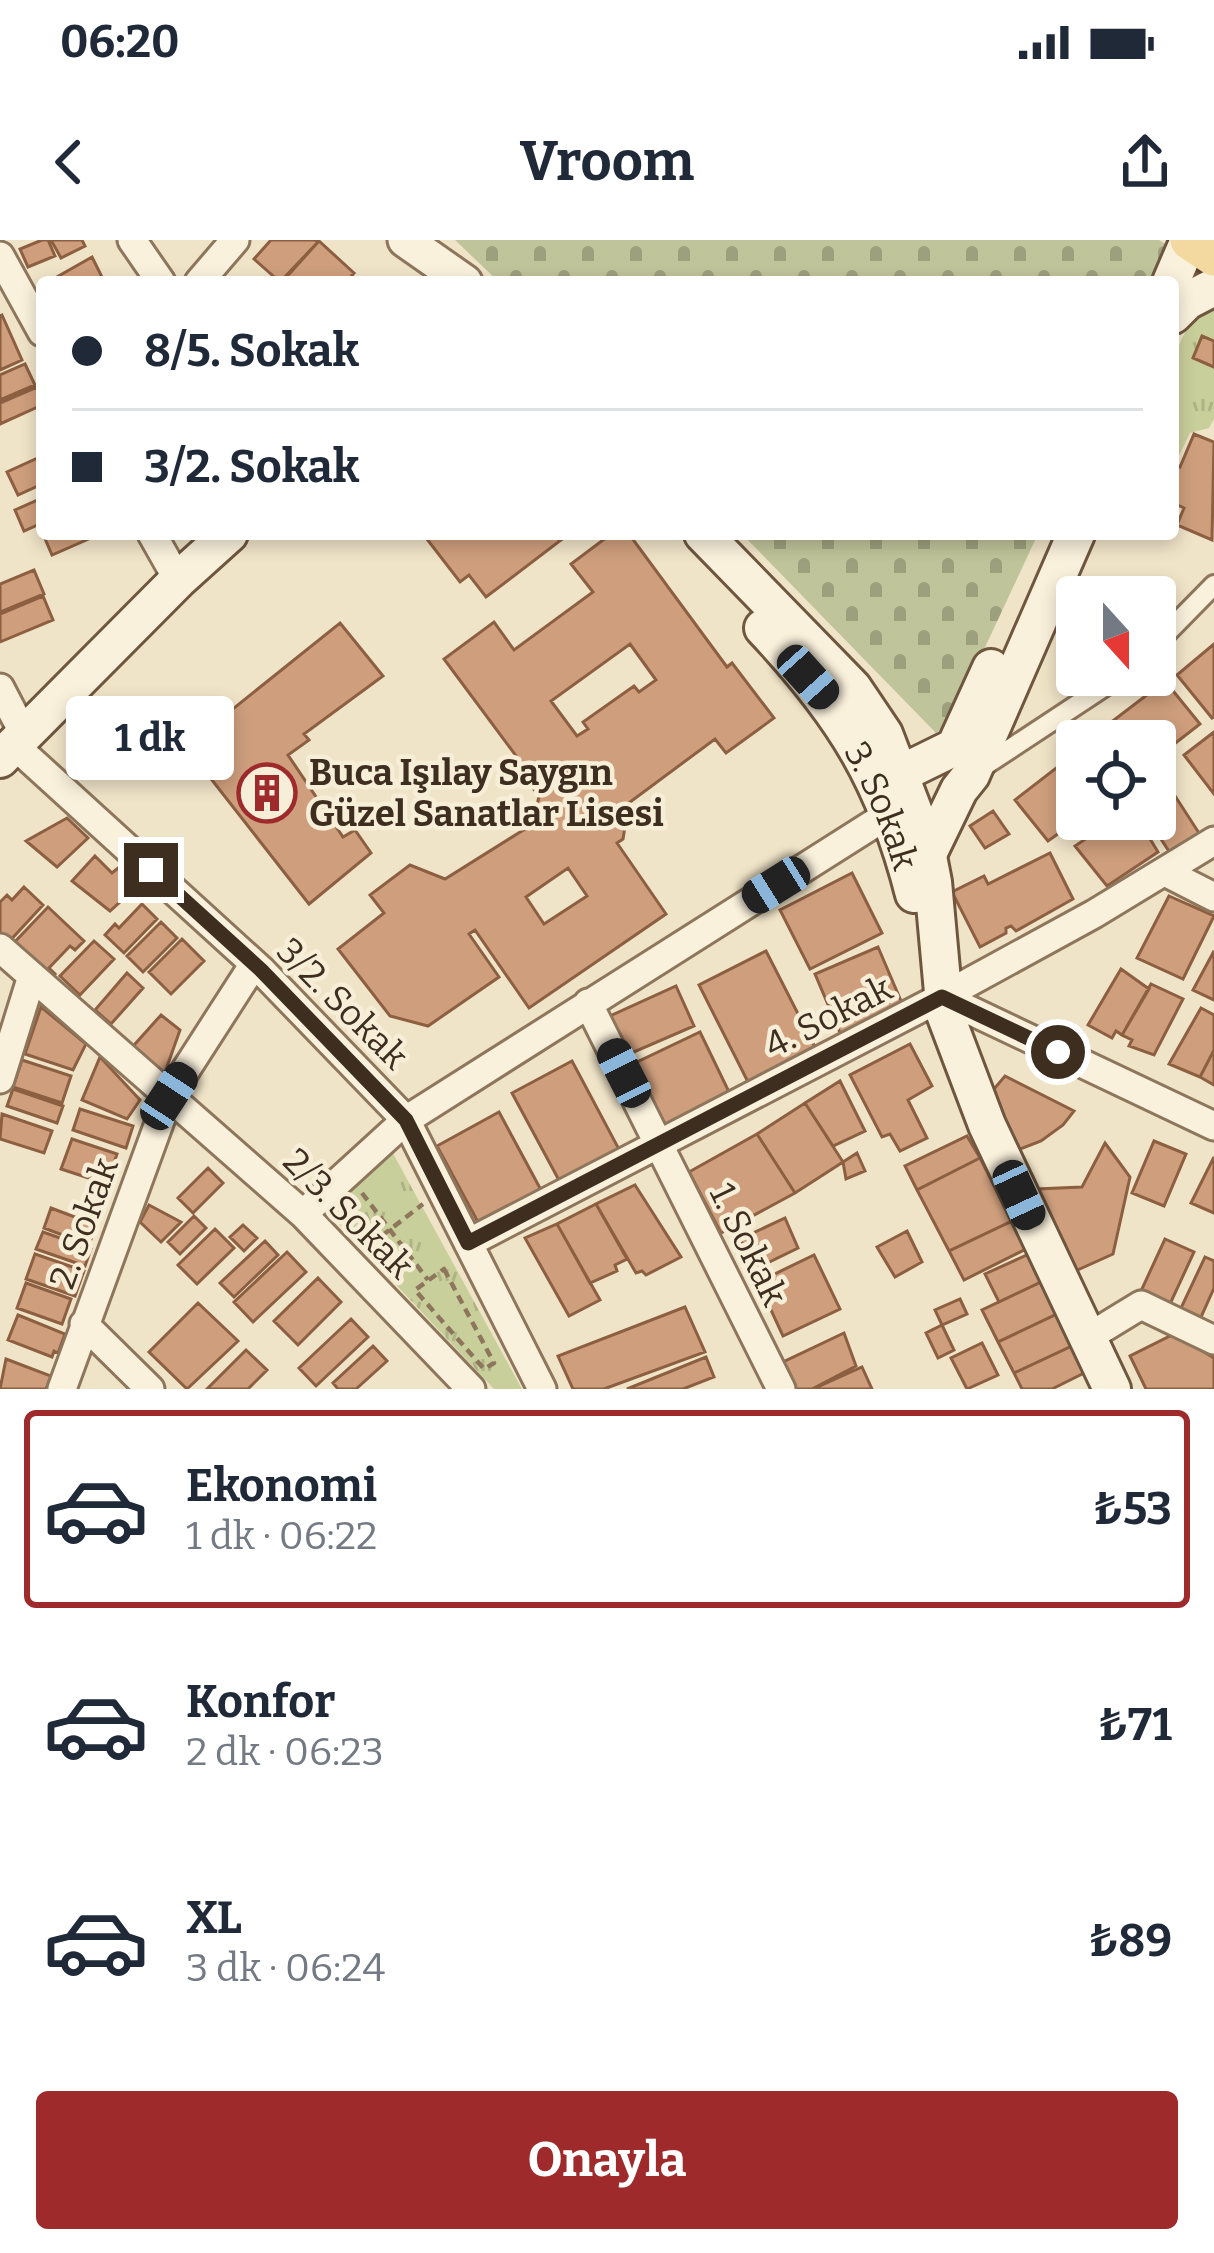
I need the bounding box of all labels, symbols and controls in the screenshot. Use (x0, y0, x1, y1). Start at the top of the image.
text: 06:20 (60, 15, 180, 69)
icon: back (36, 129, 102, 195)
icon: share (1112, 129, 1178, 195)
text: Vroom (520, 130, 694, 194)
text: 8/5. Sokak (144, 324, 359, 378)
text: 3/2. Sokak (144, 440, 360, 494)
north arrow (1056, 576, 1176, 696)
map controls (1056, 576, 1176, 840)
car (771, 638, 845, 716)
callout: 1 dk (67, 696, 235, 780)
text: 1 dk (115, 715, 185, 761)
button: locate (1056, 720, 1176, 840)
street label: 3. Sokak (834, 734, 927, 876)
place label: Buca Işılay Saygın Güzel Sanatlar Lisesi (309, 751, 664, 836)
building icon: Buca Işılay Saygın Güzel Sanatlar Lisesi (236, 762, 298, 824)
route end (124, 843, 178, 897)
car (736, 851, 816, 919)
street label: 3/2. Sokak (267, 929, 418, 1079)
street label: 4. Sokak (757, 966, 900, 1068)
route start (1031, 1025, 1085, 1079)
car (592, 1033, 656, 1113)
car (134, 1056, 204, 1136)
street label: 2/3. Sokak (274, 1139, 423, 1288)
street label: 2. Sokak (40, 1152, 128, 1295)
car (987, 1155, 1051, 1235)
street label: 1. Sokak (700, 1176, 797, 1313)
icon: car (42, 1455, 150, 1563)
text: Ekonomi (186, 1459, 377, 1513)
text: ₺53 (1092, 1482, 1172, 1536)
text: 1 dk · 06:22 (186, 1513, 377, 1559)
icon: car (42, 1671, 150, 1779)
text: Konfor (186, 1675, 335, 1729)
text: ₺71 (1098, 1698, 1172, 1752)
text: 2 dk · 06:23 (186, 1729, 384, 1775)
icon: car (42, 1887, 150, 1995)
text: XL (186, 1891, 242, 1945)
text: ₺89 (1088, 1914, 1172, 1968)
text: 3 dk · 06:24 (186, 1945, 385, 1991)
button: Onayla (36, 2091, 1178, 2229)

